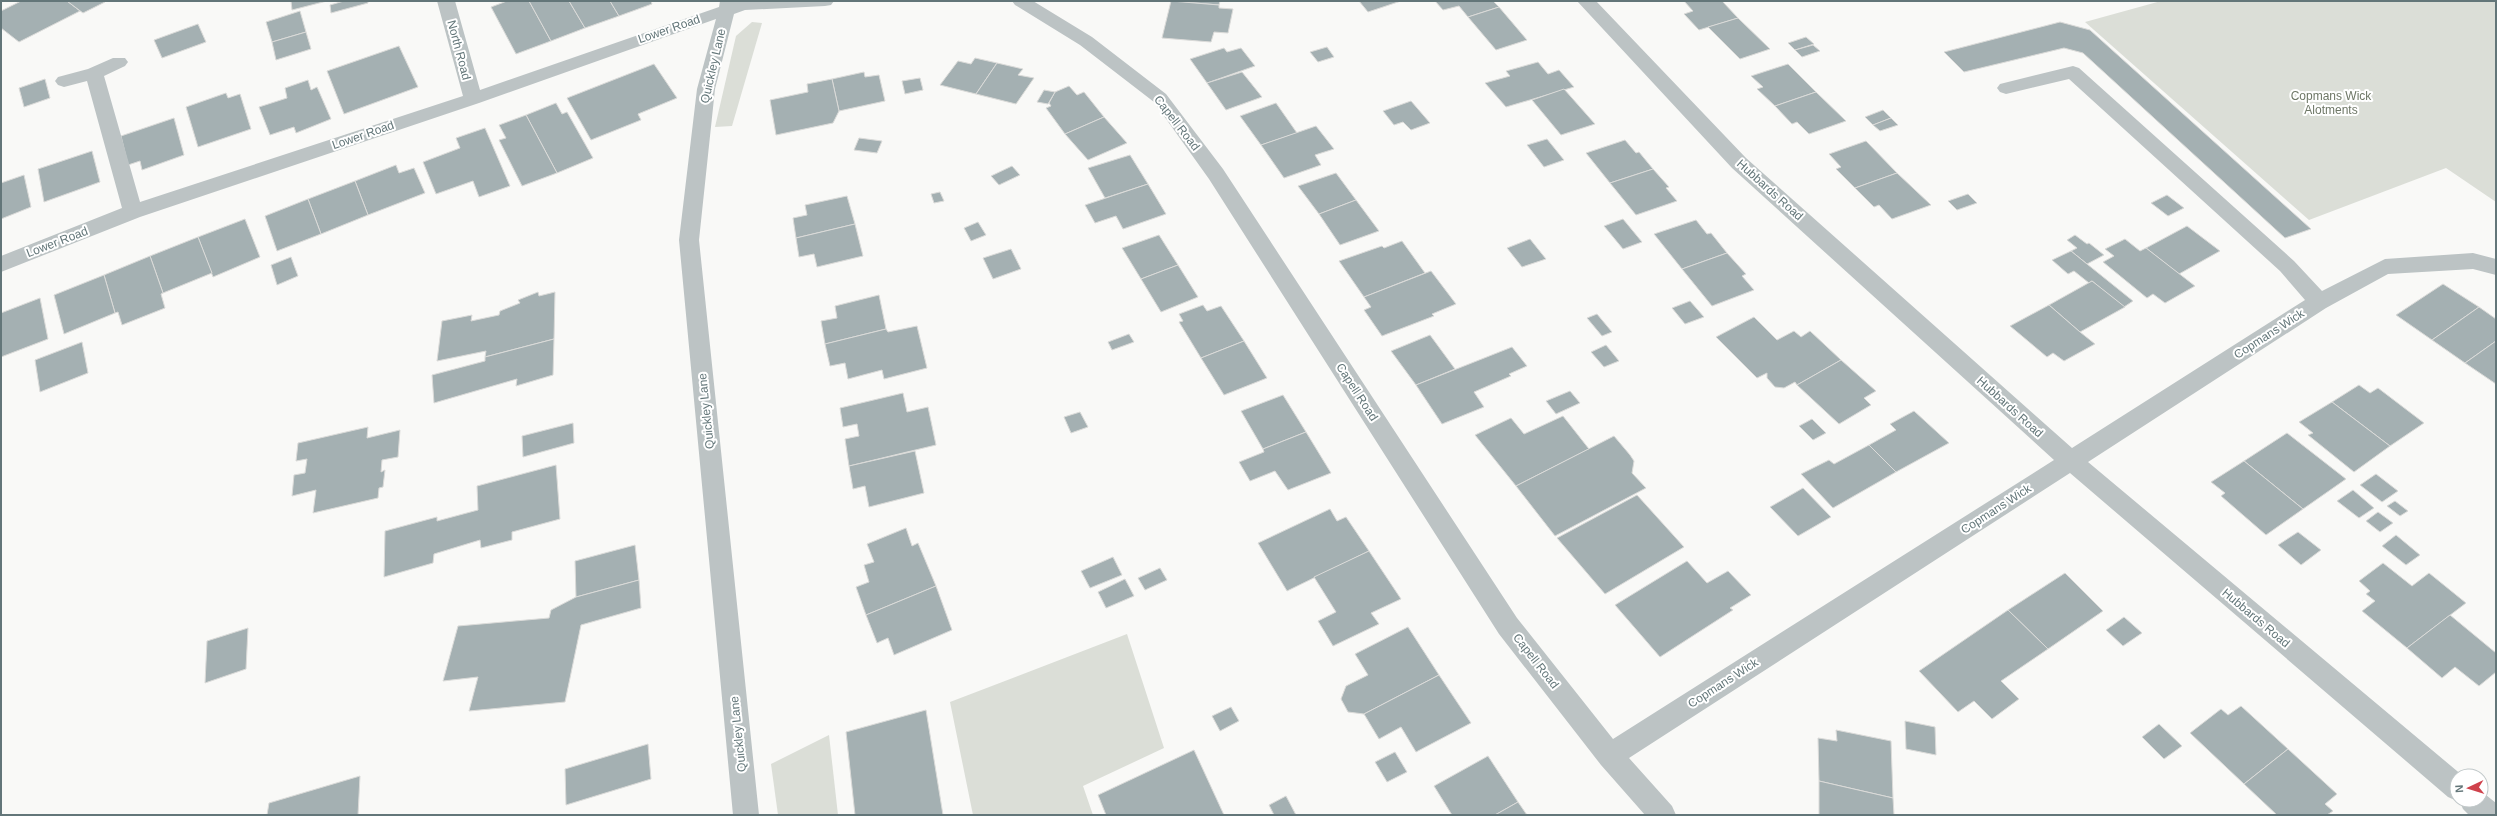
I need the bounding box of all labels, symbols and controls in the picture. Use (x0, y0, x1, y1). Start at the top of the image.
street label: Lower Road (636, 12, 702, 46)
street label: North Road (444, 19, 474, 81)
street label: Quickley Lane (698, 27, 728, 105)
park label: Copmans Wick Alotments (2291, 89, 2372, 117)
street label: Capell Road (1151, 93, 1203, 153)
street label: Lower Road (330, 118, 396, 152)
street label: Hubbards Road (1734, 157, 1806, 223)
street label: Lower Road (24, 224, 90, 260)
street label: Copmans Wick (2231, 306, 2307, 362)
street label: Capell Road (1333, 360, 1381, 424)
street label: Quickley Lane (695, 372, 717, 450)
street label: Hubbards Road (1974, 374, 2046, 440)
street label: Copmans Wick (1958, 481, 2034, 537)
street label: Hubbards Road (2219, 586, 2293, 650)
street label: Capell Road (1510, 631, 1562, 691)
street label: Copmans Wick (1685, 655, 1761, 711)
street label: Quickley Lane (727, 695, 749, 773)
north arrow (2449, 768, 2489, 808)
text: N (2453, 784, 2465, 793)

